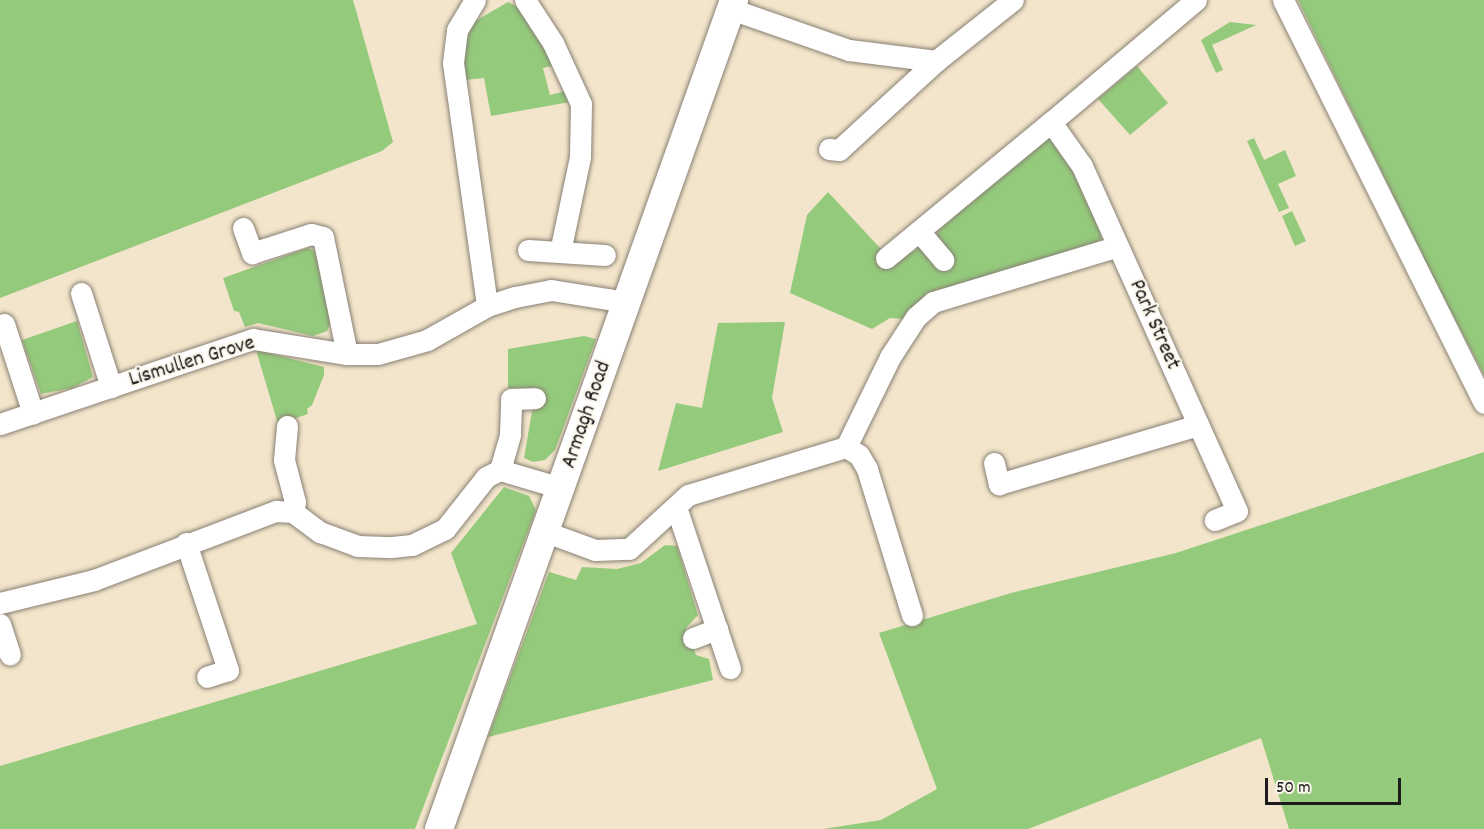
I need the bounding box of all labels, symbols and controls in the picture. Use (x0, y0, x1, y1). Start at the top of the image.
street label: Park Street (1122, 276, 1186, 374)
street label: Lismullen Grove (126, 330, 258, 394)
street label: Armagh Road (556, 358, 618, 472)
scale bar (1268, 766, 1404, 804)
text: 50 m (1276, 776, 1311, 801)

